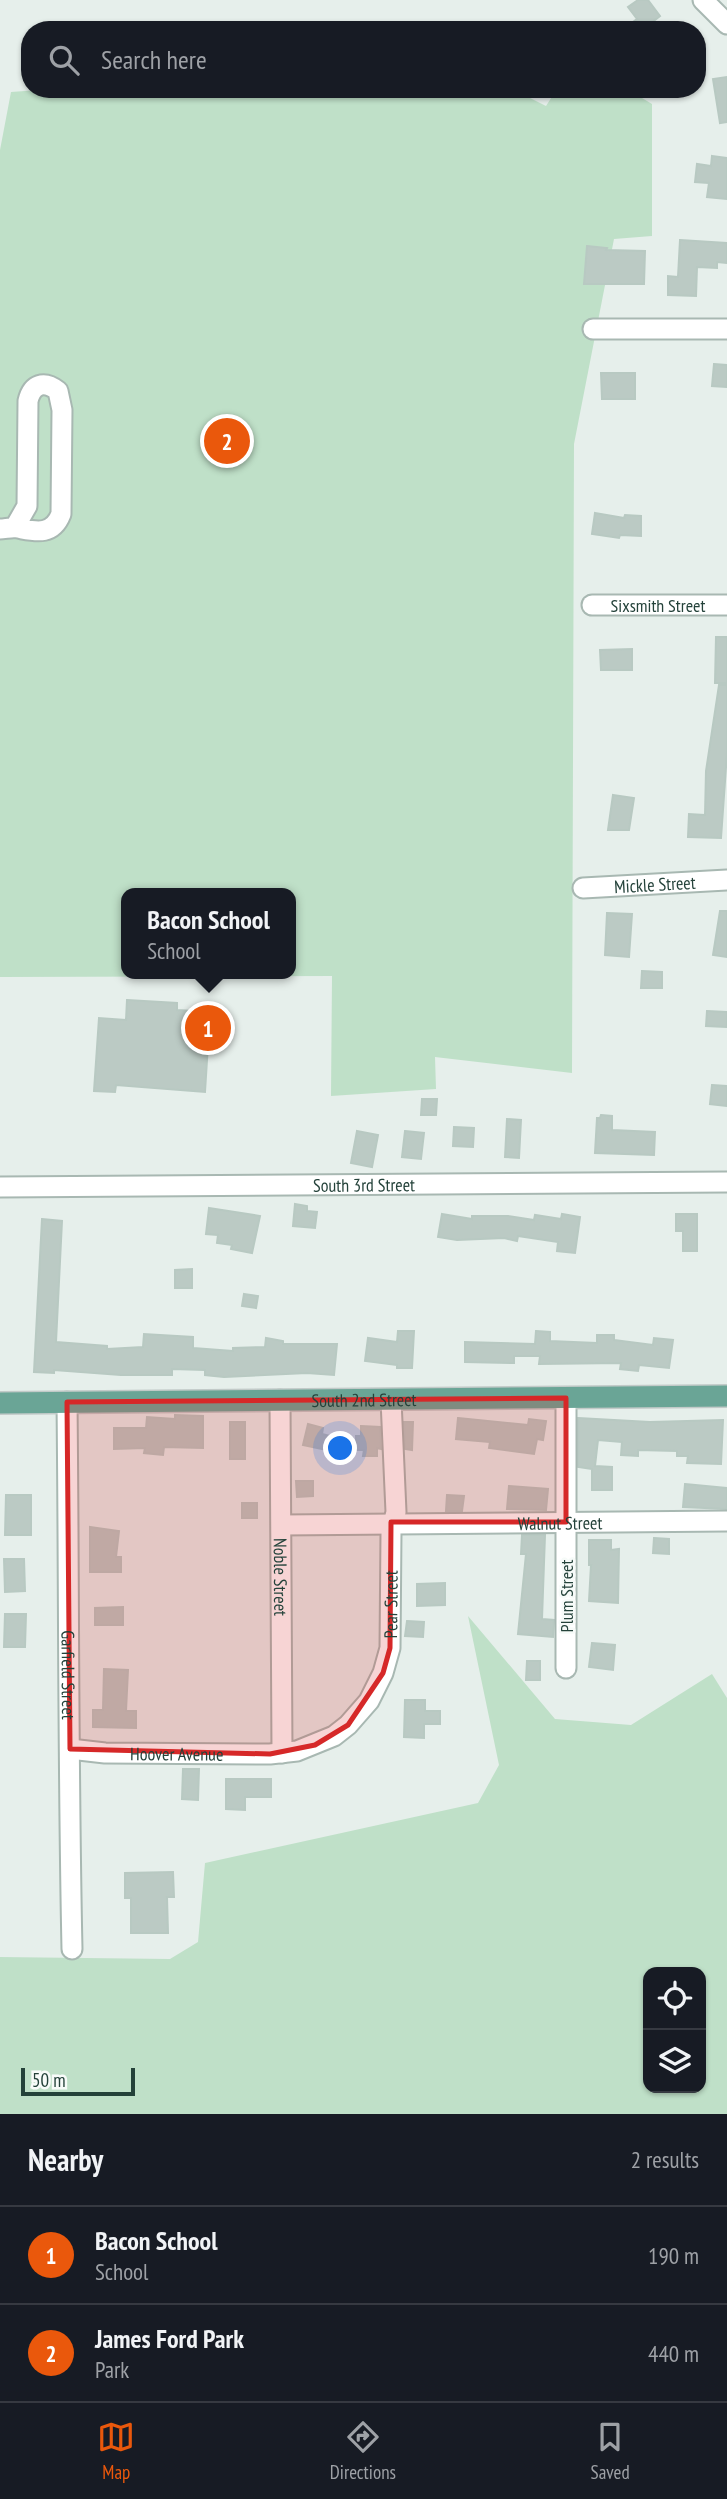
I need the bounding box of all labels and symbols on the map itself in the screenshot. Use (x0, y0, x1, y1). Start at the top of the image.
pin: 2 (204, 415, 250, 467)
street label: Sixsmith Street (611, 594, 705, 617)
street label: Mickle Street (614, 870, 696, 898)
pin: 1 (185, 1002, 231, 1054)
street label: South 3rd Street (313, 1173, 415, 1196)
street label: South 2nd Street (311, 1387, 417, 1412)
your location (323, 1431, 357, 1465)
street label: Walnut Street (518, 1511, 602, 1534)
street label: Noble Street (269, 1538, 293, 1616)
street label: Plum Street (555, 1559, 578, 1632)
street label: Pear Street (379, 1570, 402, 1639)
street label: Garfield Street (57, 1630, 81, 1720)
street label: Hoover Avenue (130, 1742, 223, 1765)
scale bar (21, 2065, 135, 2097)

